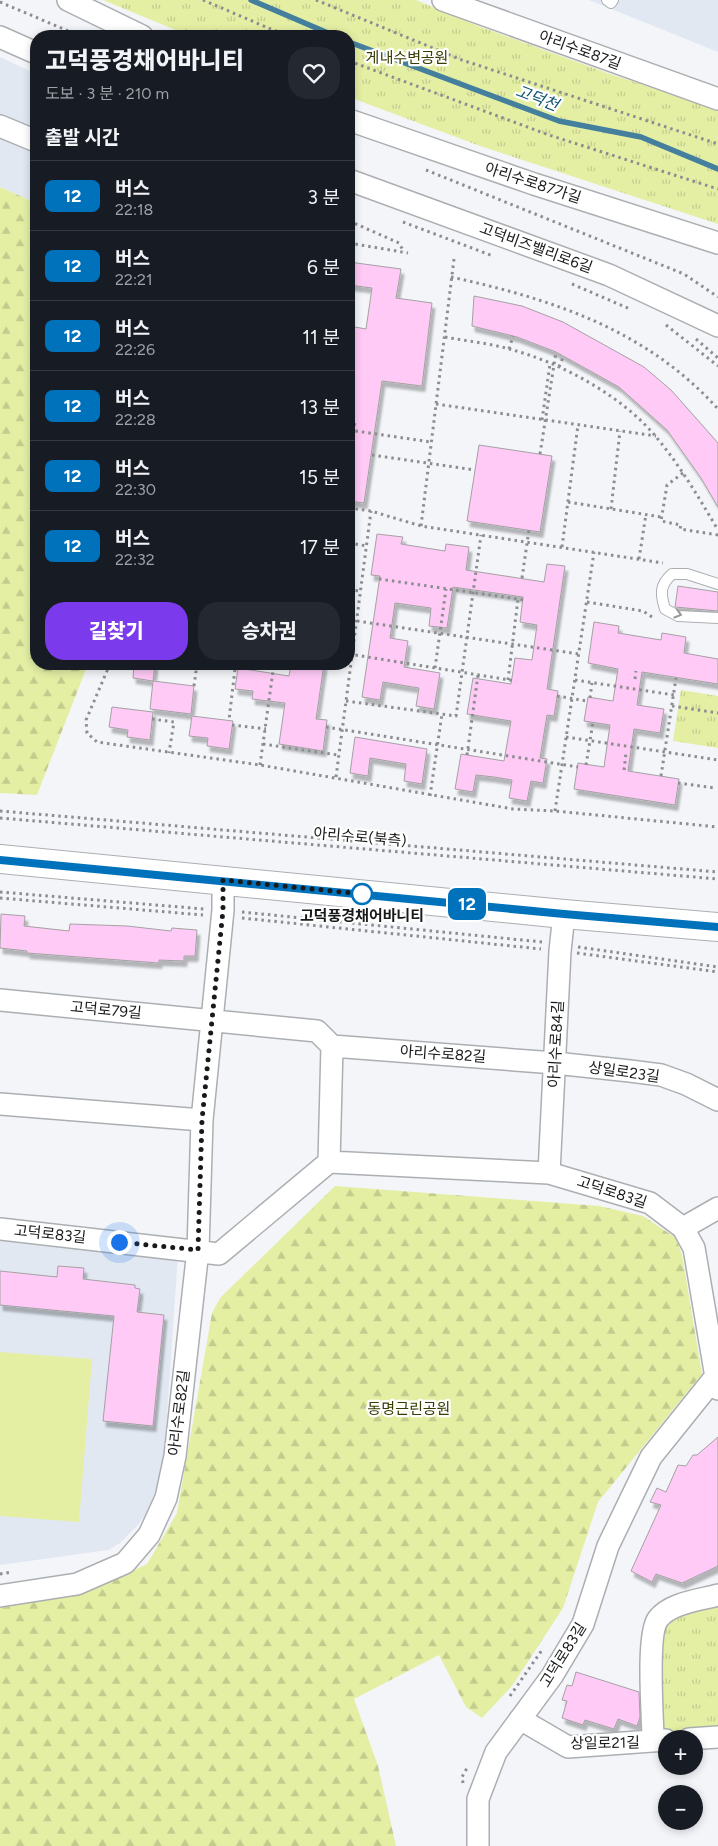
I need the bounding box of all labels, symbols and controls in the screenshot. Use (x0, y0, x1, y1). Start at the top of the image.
street label: 아리수로87길 (536, 27, 624, 73)
text: 고덕풍경채어바니티 (45, 46, 244, 75)
button: heart (288, 47, 340, 99)
park label: 게내수변공원 (366, 49, 448, 67)
water label: 고덕천 (513, 81, 563, 116)
text: 도보 · 3 분 · 210 m (45, 84, 169, 103)
text: 출발 시간 (45, 126, 119, 149)
street label: 아리수로87가길 (483, 159, 583, 207)
text: 버스 (115, 177, 150, 200)
text: 12 (63, 185, 82, 207)
text: 3 분 (307, 186, 340, 209)
text: 22:18 (115, 200, 153, 219)
street label: 고덕비즈밸리로6길 (477, 219, 595, 277)
text: 버스 (115, 247, 150, 270)
text: 12 (63, 255, 82, 277)
text: 6 분 (307, 256, 340, 279)
text: 22:21 (115, 270, 153, 289)
text: 버스 (115, 317, 150, 340)
text: 12 (63, 325, 82, 347)
text: 11 분 (302, 326, 340, 349)
text: 22:26 (115, 340, 155, 359)
text: 버스 (115, 387, 150, 410)
text: 12 (63, 395, 82, 417)
text: 13 분 (300, 396, 340, 419)
text: 22:28 (115, 410, 156, 429)
text: 버스 (115, 457, 150, 480)
text: 12 (63, 465, 82, 487)
text: 15 분 (299, 466, 340, 489)
text: 22:30 (115, 480, 156, 499)
text: 버스 (115, 527, 150, 550)
text: 12 (63, 535, 82, 557)
text: 17 분 (300, 536, 340, 559)
text: 22:32 (115, 550, 155, 569)
button: 길찾기 (45, 602, 188, 660)
button: 승차권 (198, 602, 340, 660)
one-way arrow (673, 608, 682, 618)
street label: 아리수로(북측) (313, 824, 407, 850)
marker: 고덕풍경채어바니티 (351, 883, 373, 905)
line badge: 12 (444, 888, 490, 920)
text: 12 (458, 893, 476, 915)
place label: 고덕풍경채어바니티 (300, 907, 424, 925)
street label: 고덕로79길 (69, 998, 143, 1022)
street label: 아리수로84길 (545, 1000, 567, 1088)
street label: 아리수로82길 (399, 1042, 487, 1066)
street label: 상일로23길 (587, 1058, 661, 1086)
street label: 고덕로83길 (575, 1172, 649, 1212)
street label: 고덕로83길 (13, 1221, 87, 1247)
your location (107, 1230, 132, 1255)
street label: 아리수로82길 (165, 1369, 193, 1457)
park label: 동명근린공원 (368, 1400, 450, 1418)
street label: 고덕로83길 (536, 1619, 590, 1691)
map controls (658, 1730, 703, 1830)
button: + (658, 1730, 703, 1775)
street label: 상일로21길 (570, 1733, 640, 1753)
button: − (658, 1785, 703, 1830)

